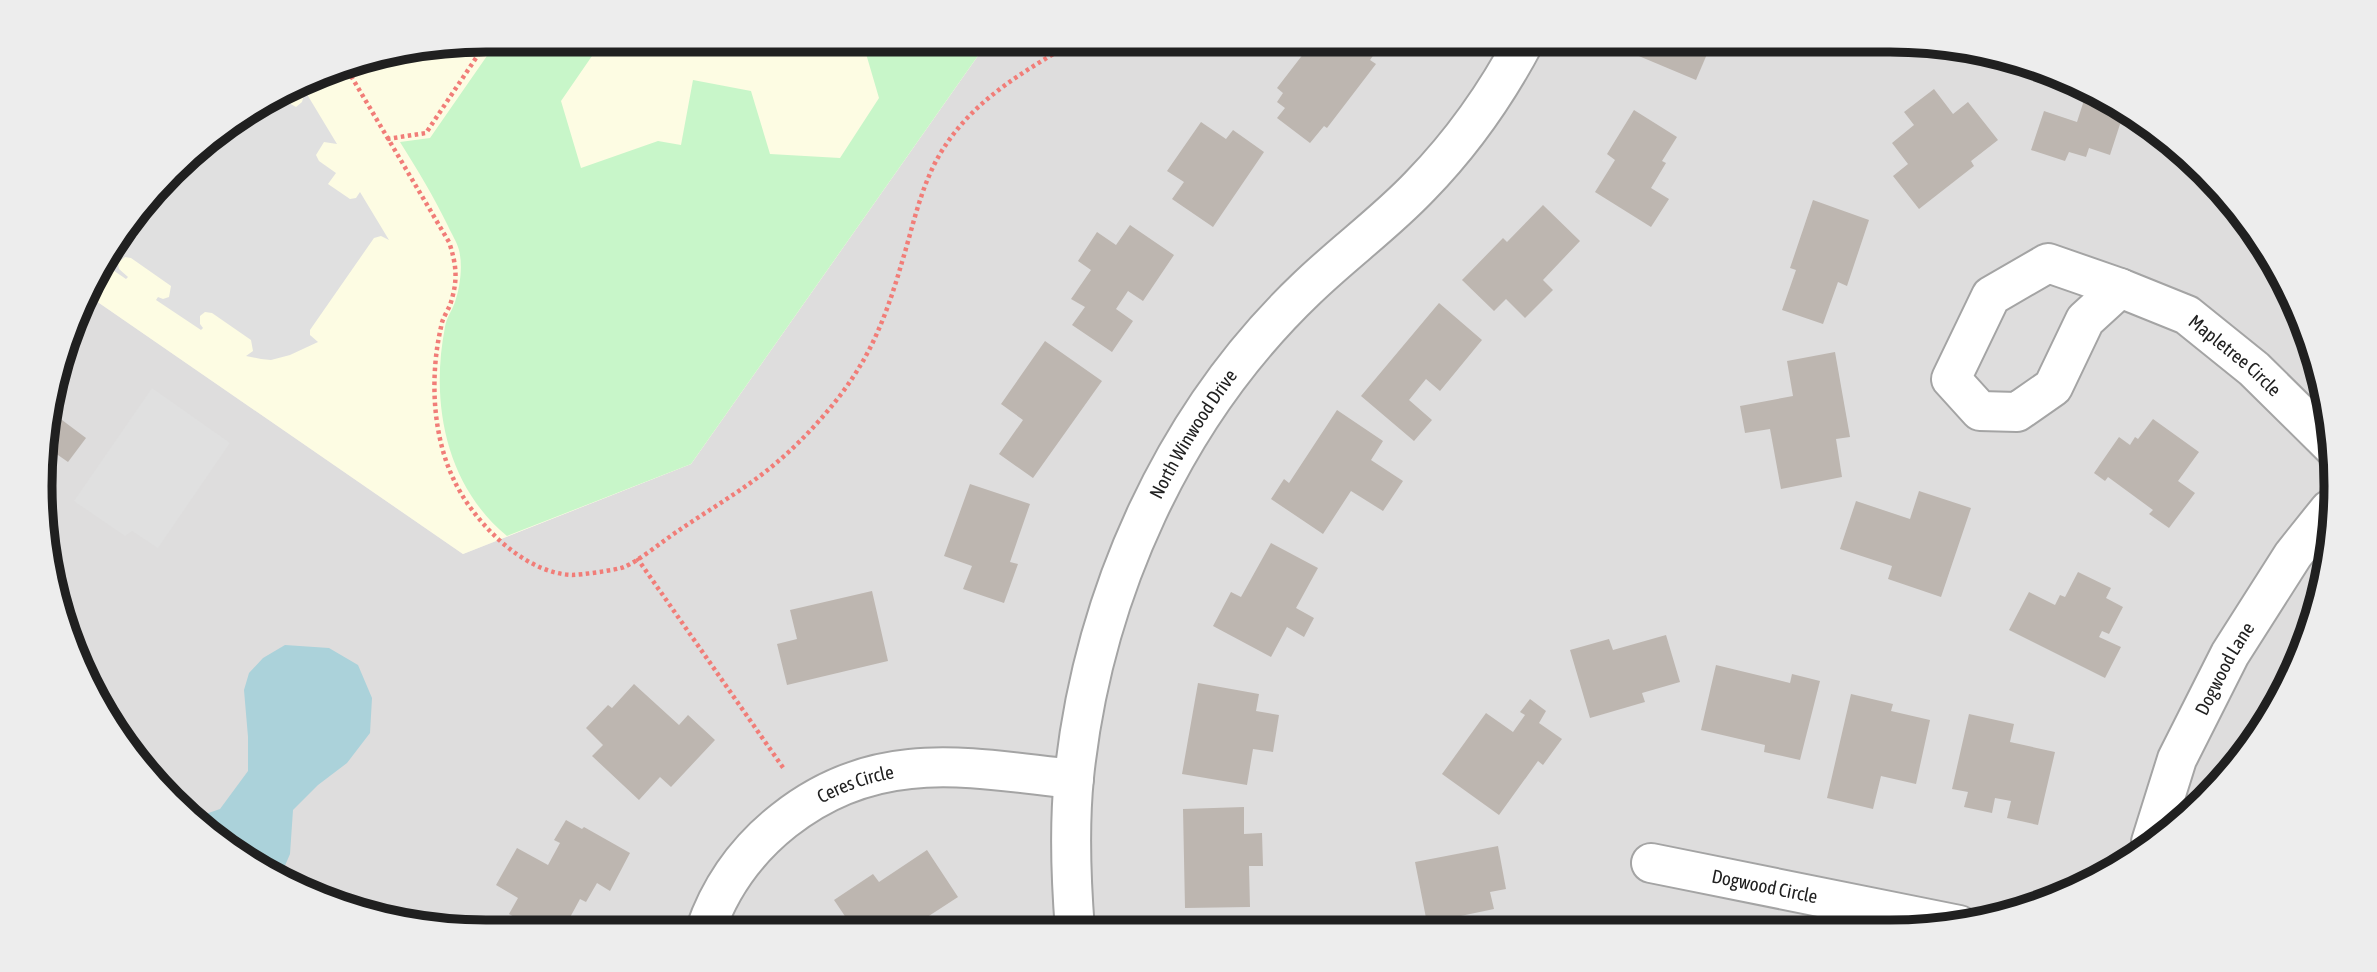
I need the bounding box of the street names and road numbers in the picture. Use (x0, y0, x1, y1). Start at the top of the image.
street label: Mapletree Circle (2185, 310, 2286, 401)
street label: North Winwood Drive (1145, 365, 1241, 502)
street label: Dogwood Lane (2190, 618, 2258, 719)
street label: Ceres Circle (813, 760, 895, 807)
street label: Dogwood Circle (1710, 865, 1820, 907)

